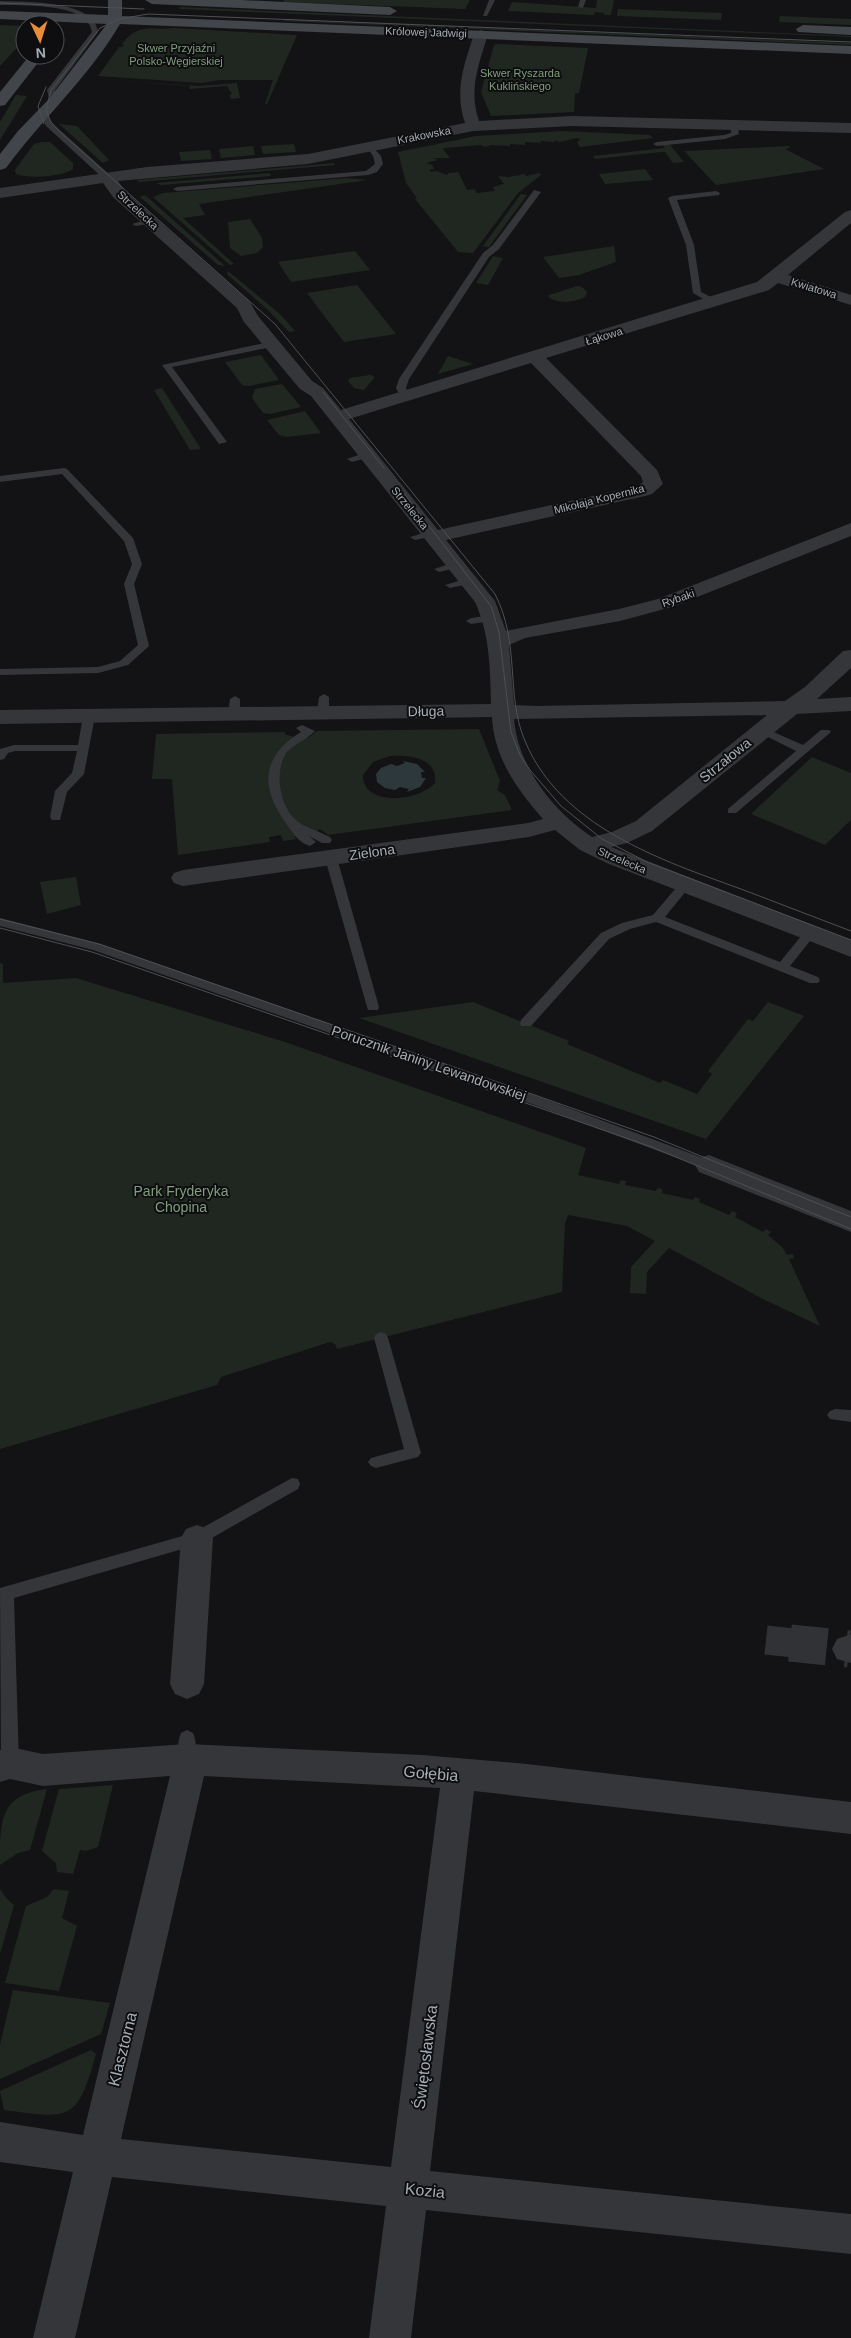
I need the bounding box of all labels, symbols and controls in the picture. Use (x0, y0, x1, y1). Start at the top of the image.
north arrow (15, 15, 65, 65)
street label: Królowej Jadwigi (385, 25, 467, 39)
park label: Skwer Przyjaźni Polsko-Węgierskiej (129, 42, 223, 67)
text: N (35, 45, 47, 61)
park label: Skwer Ryszarda Kuklińskiego (480, 67, 561, 92)
street label: Krakowska (396, 124, 452, 146)
street label: Strzelecka (115, 188, 162, 232)
street label: Kwiatowa (790, 275, 839, 301)
street label: Łąkowa (584, 324, 625, 347)
street label: Mikołaja Kopernika (552, 482, 646, 516)
street label: Strzelecka (389, 484, 431, 532)
street label: Rybaki (660, 587, 696, 609)
street label: Długa (408, 703, 445, 719)
street label: Strzałowa (696, 734, 754, 786)
street label: Zielona (348, 841, 396, 863)
street label: Strzelecka (596, 844, 649, 876)
street label: Porucznik Janiny Lewandowskiej (330, 1022, 528, 1104)
park label: Park Fryderyka Chopina (134, 1183, 229, 1215)
street label: Gołębia (403, 1763, 459, 1784)
street label: Świętosławska (410, 2004, 440, 2110)
street label: Klasztorna (105, 2010, 140, 2088)
street label: Kozia (404, 2180, 446, 2201)

